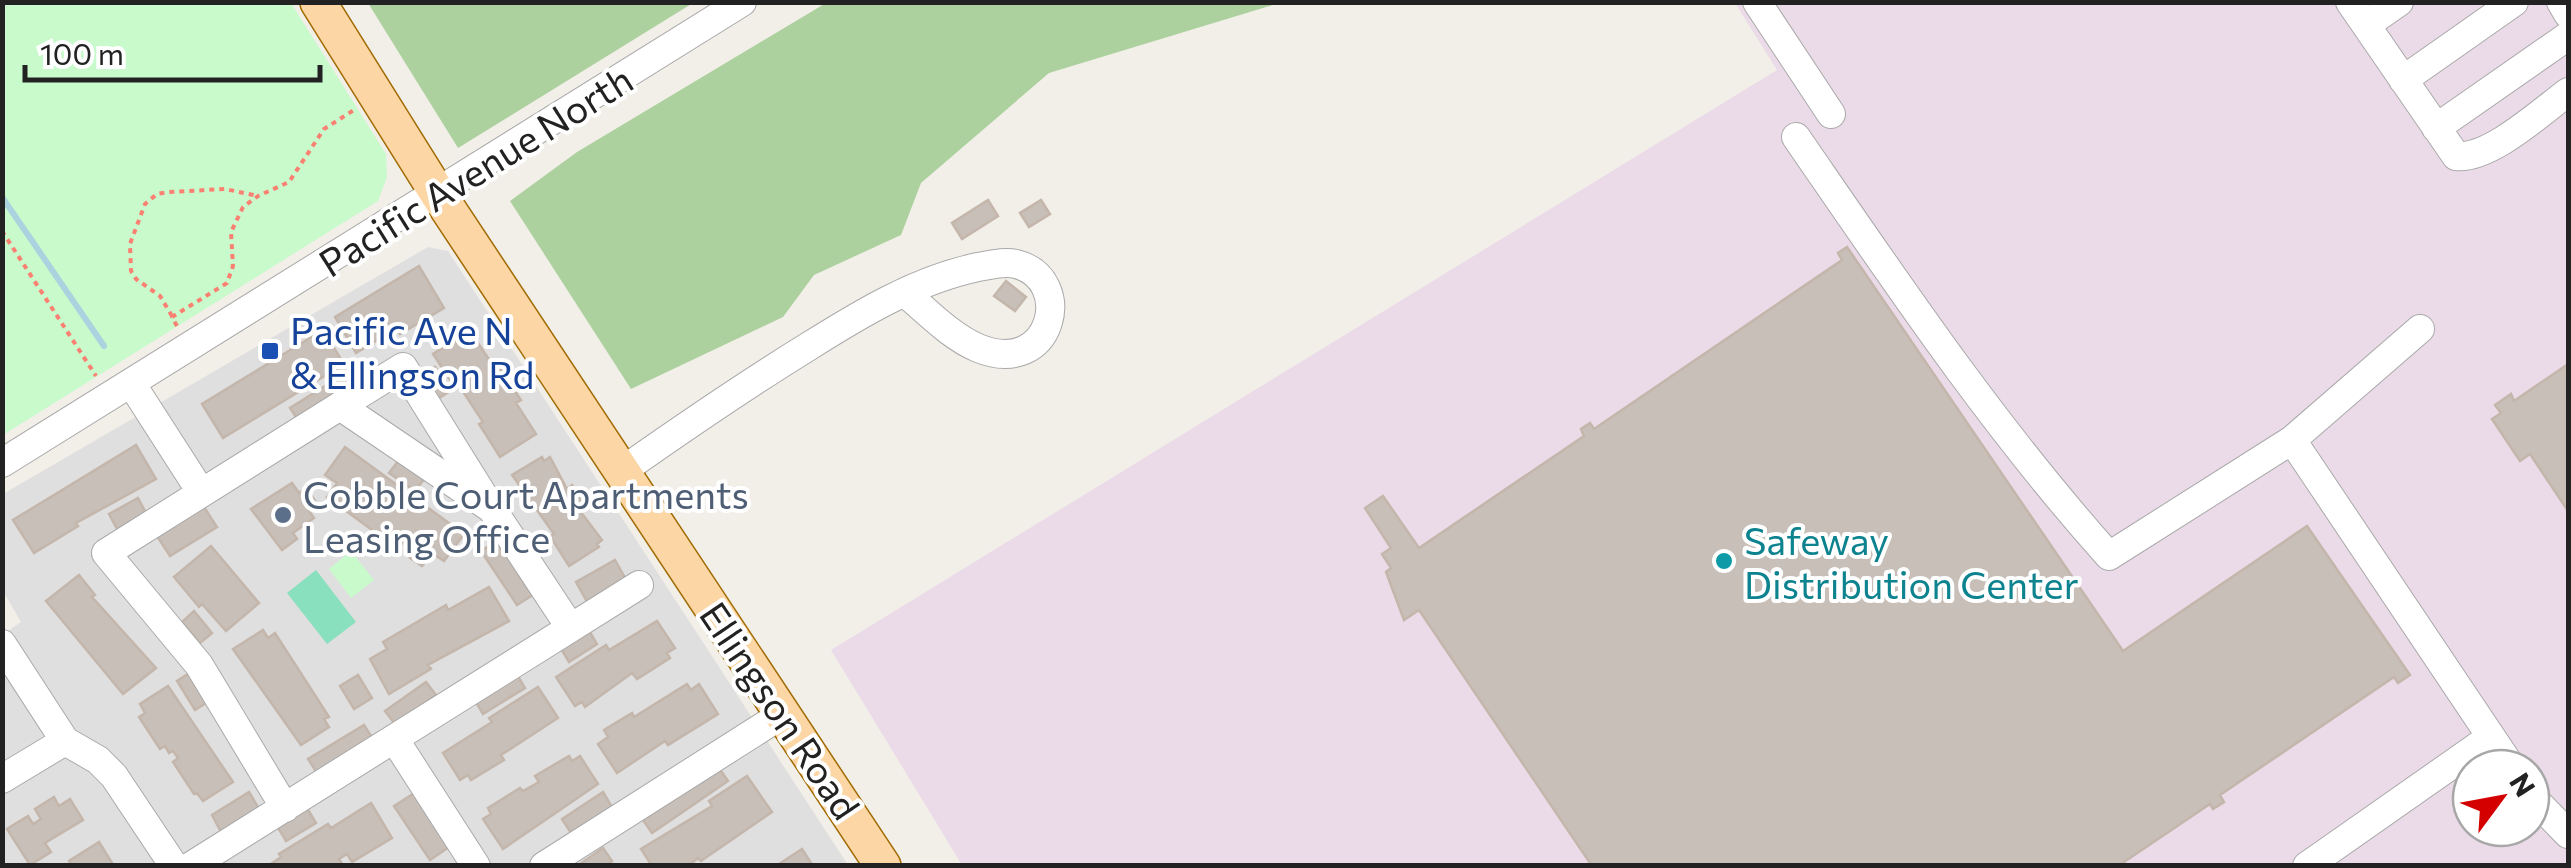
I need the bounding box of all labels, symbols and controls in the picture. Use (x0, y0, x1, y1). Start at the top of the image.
scale bar (25, 20, 320, 82)
text: 100 m (40, 34, 124, 71)
street label: Pacific Avenue North (309, 54, 641, 286)
place label: Pacific Ave N & Ellingson Rd (290, 306, 534, 397)
marker: Pacific Ave N & Ellingson Rd (259, 340, 281, 362)
place label: Cobble Court Apartments Leasing Office (303, 470, 749, 561)
marker: Cobble Court Apartments Leasing Office (272, 504, 294, 526)
place label: Safeway Distribution Center (1744, 516, 2079, 607)
marker: Safeway Distribution Center (1713, 550, 1735, 572)
street label: Ellingson Road (691, 592, 871, 828)
north arrow (2451, 748, 2551, 848)
text: N (2503, 766, 2543, 802)

